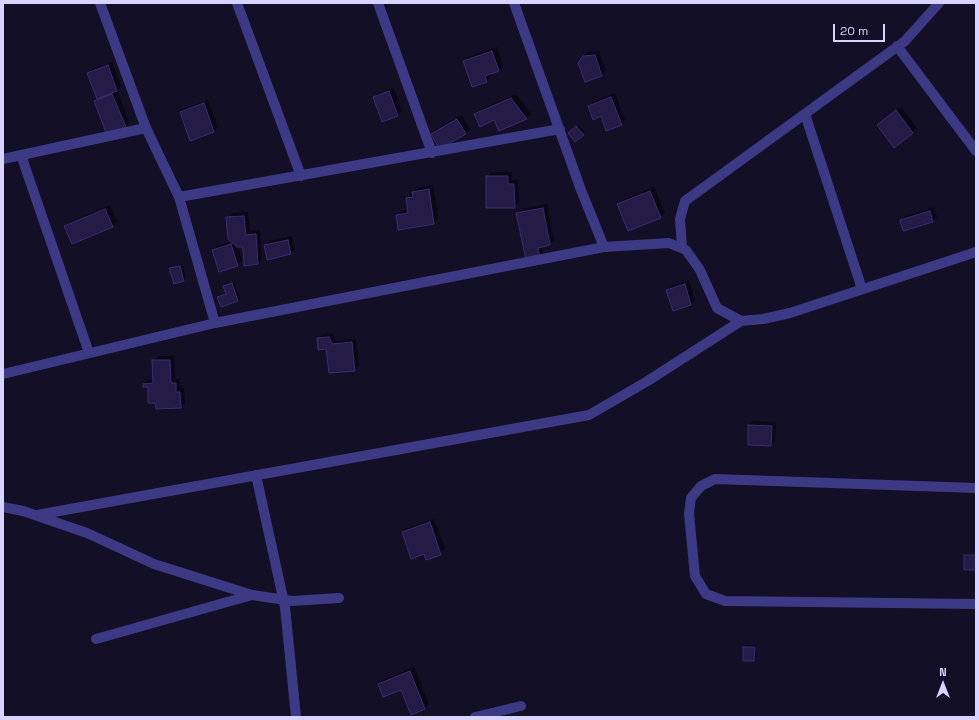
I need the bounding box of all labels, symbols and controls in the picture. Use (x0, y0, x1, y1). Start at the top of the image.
scale bar (835, 16, 887, 42)
text: 20 m (840, 23, 868, 39)
north arrow (923, 664, 963, 704)
text: N (939, 665, 947, 679)

